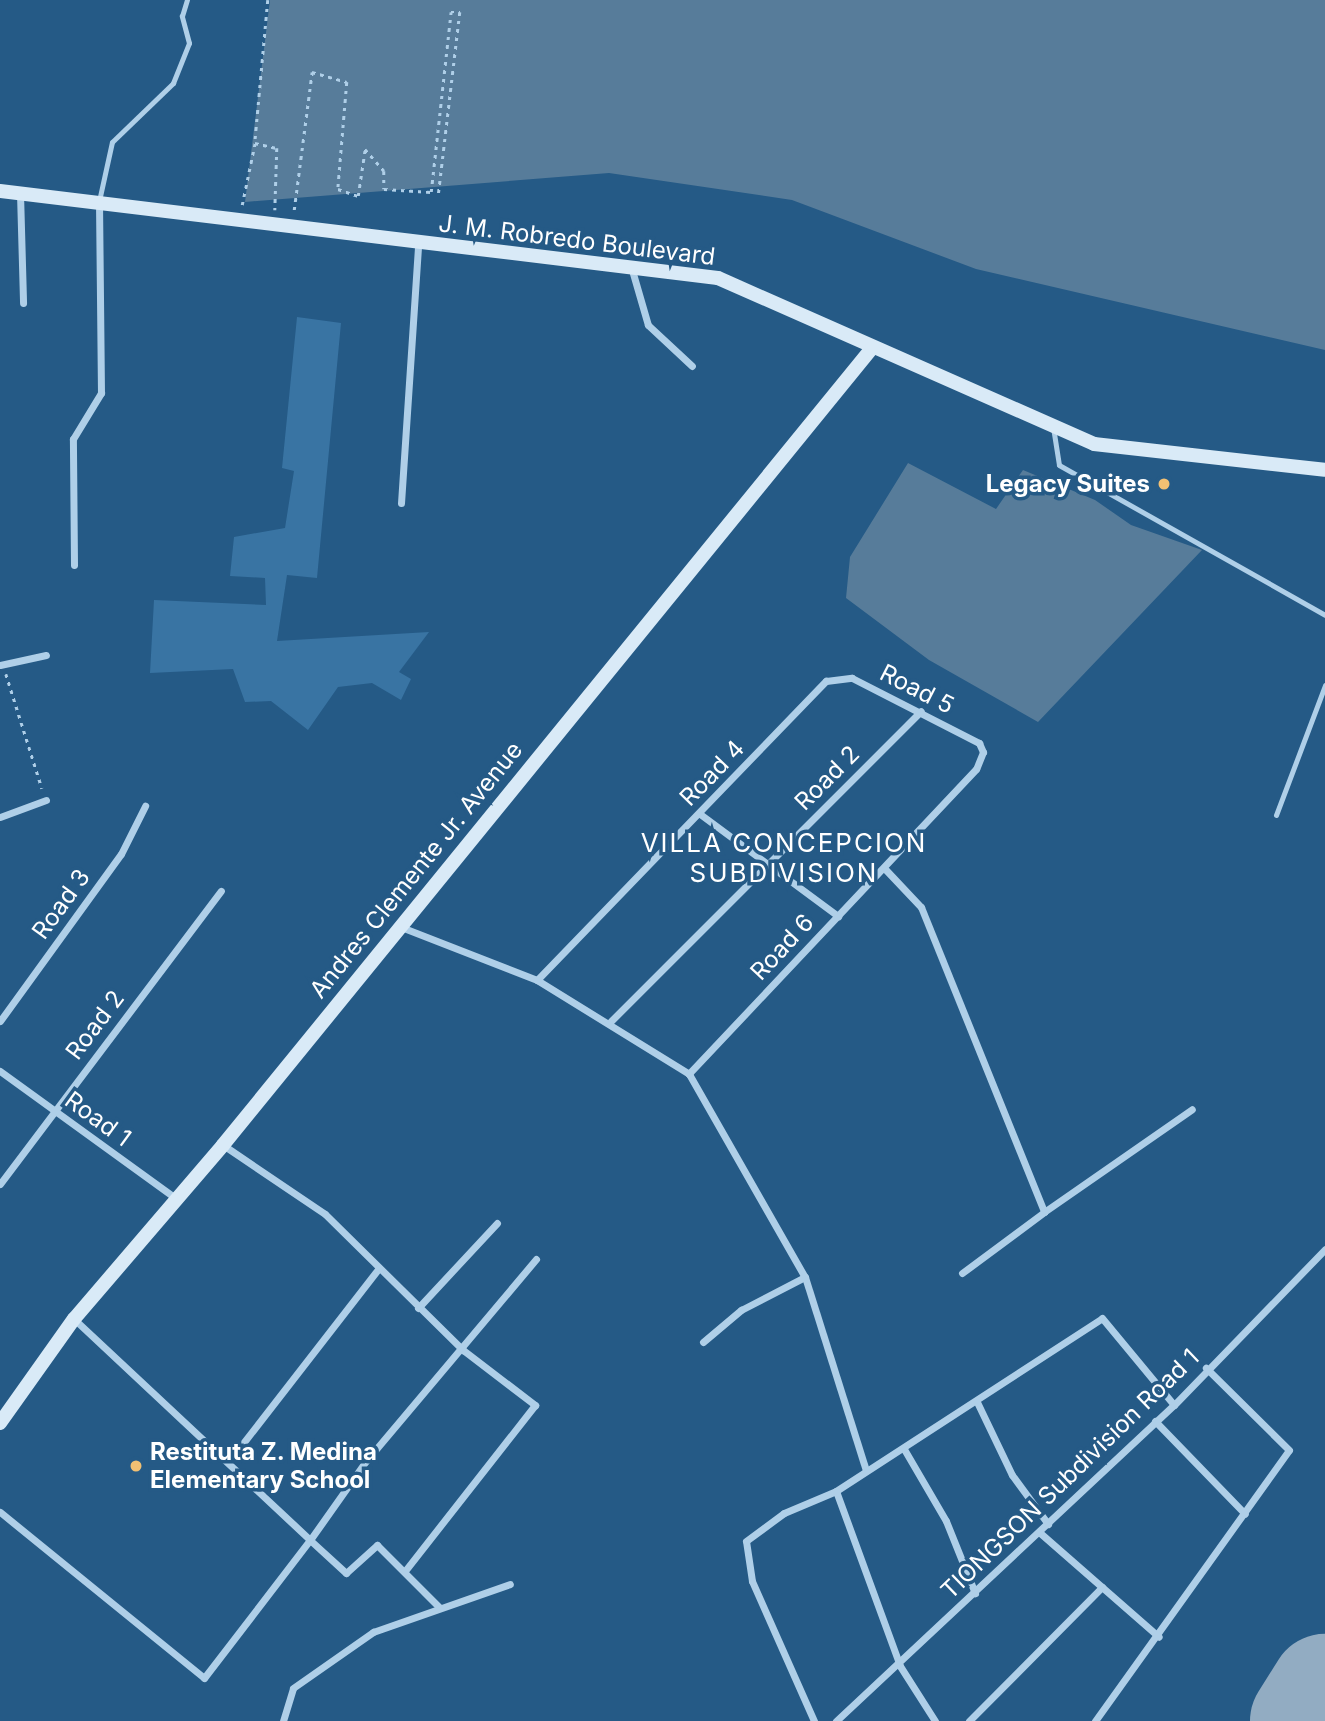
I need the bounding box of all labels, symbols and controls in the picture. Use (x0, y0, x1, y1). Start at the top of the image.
street label: J. M. Robredo Boulevard (437, 209, 717, 271)
place label: Legacy Suites (986, 470, 1150, 498)
marker: Legacy Suites (1156, 476, 1172, 492)
street label: Road 5 (875, 658, 959, 720)
street label: Road 4 (674, 734, 750, 812)
street label: Andres Clemente Jr. Avenue (304, 736, 528, 1004)
street label: Road 2 (789, 740, 865, 816)
district label: VILLA CONCEPCION SUBDIVISION (643, 827, 925, 888)
street label: Road 3 (26, 863, 96, 945)
street label: Road 6 (744, 908, 820, 986)
street label: Road 2 (60, 985, 130, 1065)
street label: Road 1 (59, 1085, 137, 1153)
street label: TIONGSON Subdivision Road 1 (935, 1343, 1205, 1605)
place label: Restituta Z. Medina Elementary School (150, 1438, 378, 1494)
marker: Restituta Z. Medina Elementary School (128, 1458, 144, 1474)

